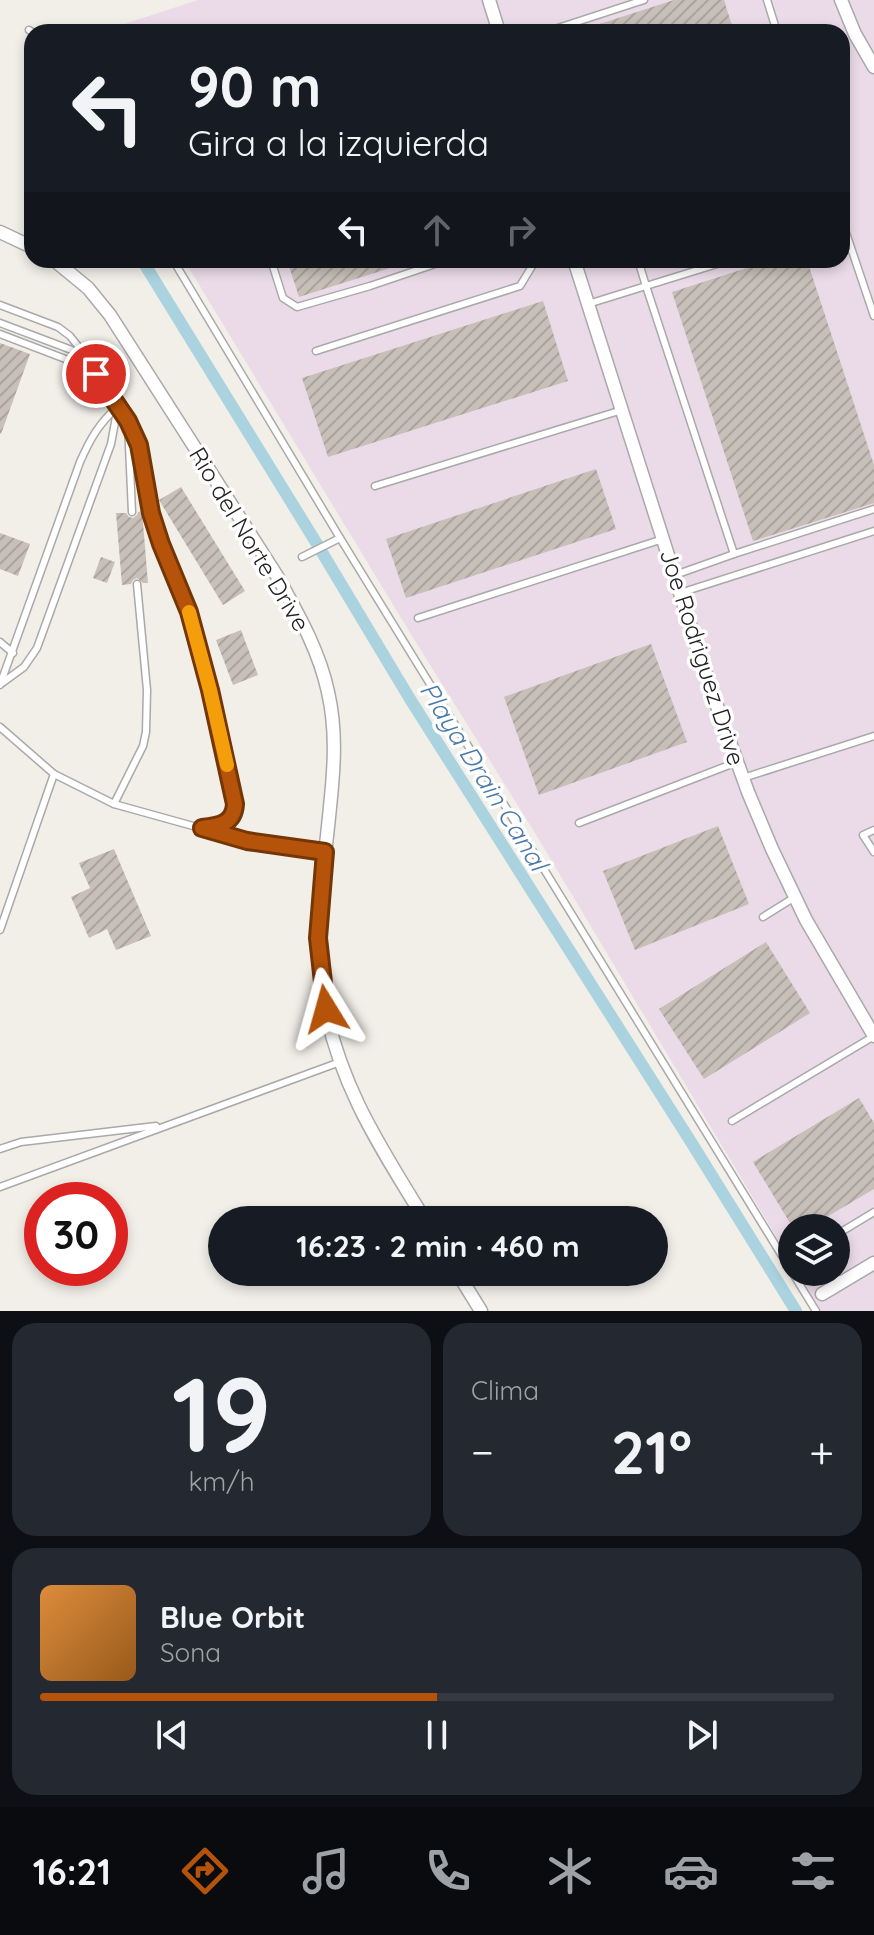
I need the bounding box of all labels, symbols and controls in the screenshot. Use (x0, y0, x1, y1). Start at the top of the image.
text: 90 m (188, 51, 322, 121)
icon: left (56, 56, 160, 160)
text: Gira a la izquierda (188, 120, 489, 165)
icon: left (331, 208, 375, 252)
icon: ahead (415, 208, 459, 252)
icon: right (499, 208, 543, 252)
pin (62, 340, 130, 408)
icon: arrive (74, 352, 118, 396)
street label: Rio del Norte Drive (183, 441, 317, 637)
street label: Joe Rodriguez Drive (654, 545, 752, 769)
water label: Playa Drain Canal (413, 676, 557, 879)
position arrow (284, 967, 368, 1051)
speed limit sign: 30 (24, 1182, 128, 1286)
map controls (778, 1214, 850, 1286)
button: layers (778, 1214, 850, 1286)
text: 16:23 · 2 min · 460 m (296, 1227, 580, 1265)
text: 19 (172, 1348, 271, 1478)
text: Clima (471, 1374, 539, 1407)
text: 21° (611, 1414, 692, 1489)
text: − (471, 1424, 494, 1479)
text: + (809, 1424, 834, 1479)
text: km/h (189, 1465, 254, 1498)
text: Blue Orbit (160, 1598, 305, 1636)
text: Sona (160, 1636, 221, 1669)
icon: previous (150, 1713, 194, 1757)
icon: pause (415, 1713, 459, 1757)
icon: next (680, 1713, 724, 1757)
icon: directions (177, 1843, 233, 1899)
icon: music (298, 1843, 354, 1899)
icon: phone (420, 1843, 476, 1899)
icon: climate (542, 1843, 598, 1899)
icon: car (663, 1843, 719, 1899)
icon: filters (785, 1843, 841, 1899)
text: 16:21 (33, 1849, 111, 1894)

